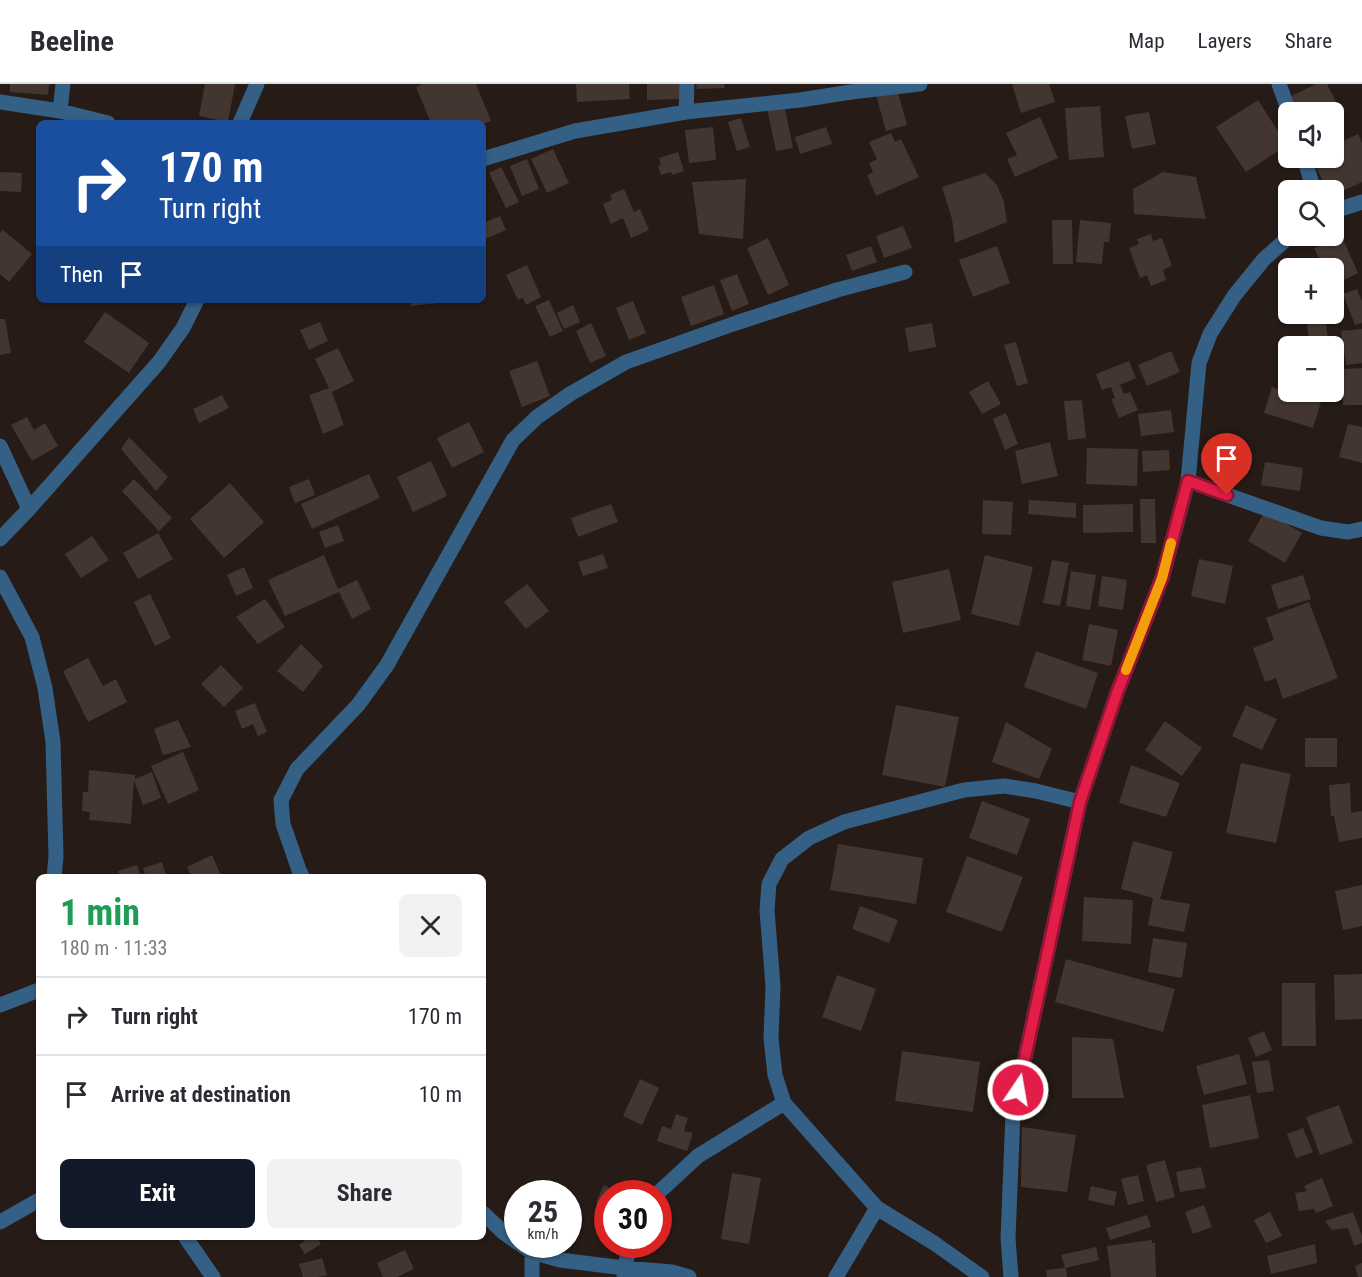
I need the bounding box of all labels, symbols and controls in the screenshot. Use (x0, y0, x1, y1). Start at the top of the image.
text: Beeline (30, 25, 114, 58)
text: Map (1128, 29, 1165, 53)
text: Layers (1198, 29, 1252, 53)
text: Share (1285, 29, 1332, 53)
map controls (1278, 102, 1344, 402)
button: sound (1278, 102, 1344, 168)
text: 170 m (159, 143, 264, 192)
icon: right (60, 144, 138, 222)
button: search (1278, 180, 1344, 246)
text: Turn right (159, 193, 261, 225)
icon: arrive (115, 258, 148, 291)
button: + (1278, 258, 1344, 324)
text: Then (60, 262, 103, 287)
button: − (1278, 336, 1344, 402)
pin (1201, 433, 1252, 495)
icon: arrive (1210, 442, 1243, 475)
text: 1 min (60, 892, 140, 934)
button: close (399, 894, 462, 957)
text: 180 m · 11:33 (60, 936, 167, 960)
icon: right (60, 1000, 93, 1033)
text: Turn right (111, 1004, 198, 1029)
text: 170 m (408, 1004, 462, 1029)
position arrow (986, 1058, 1050, 1122)
icon: arrive (60, 1078, 93, 1111)
text: Arrive at destination (111, 1082, 291, 1107)
text: 10 m (419, 1082, 462, 1107)
button: Exit (60, 1159, 255, 1228)
button: Share (267, 1159, 462, 1228)
speed limit sign: 30 (594, 1180, 672, 1258)
text: 25 (528, 1194, 558, 1229)
text: km/h (528, 1225, 558, 1243)

